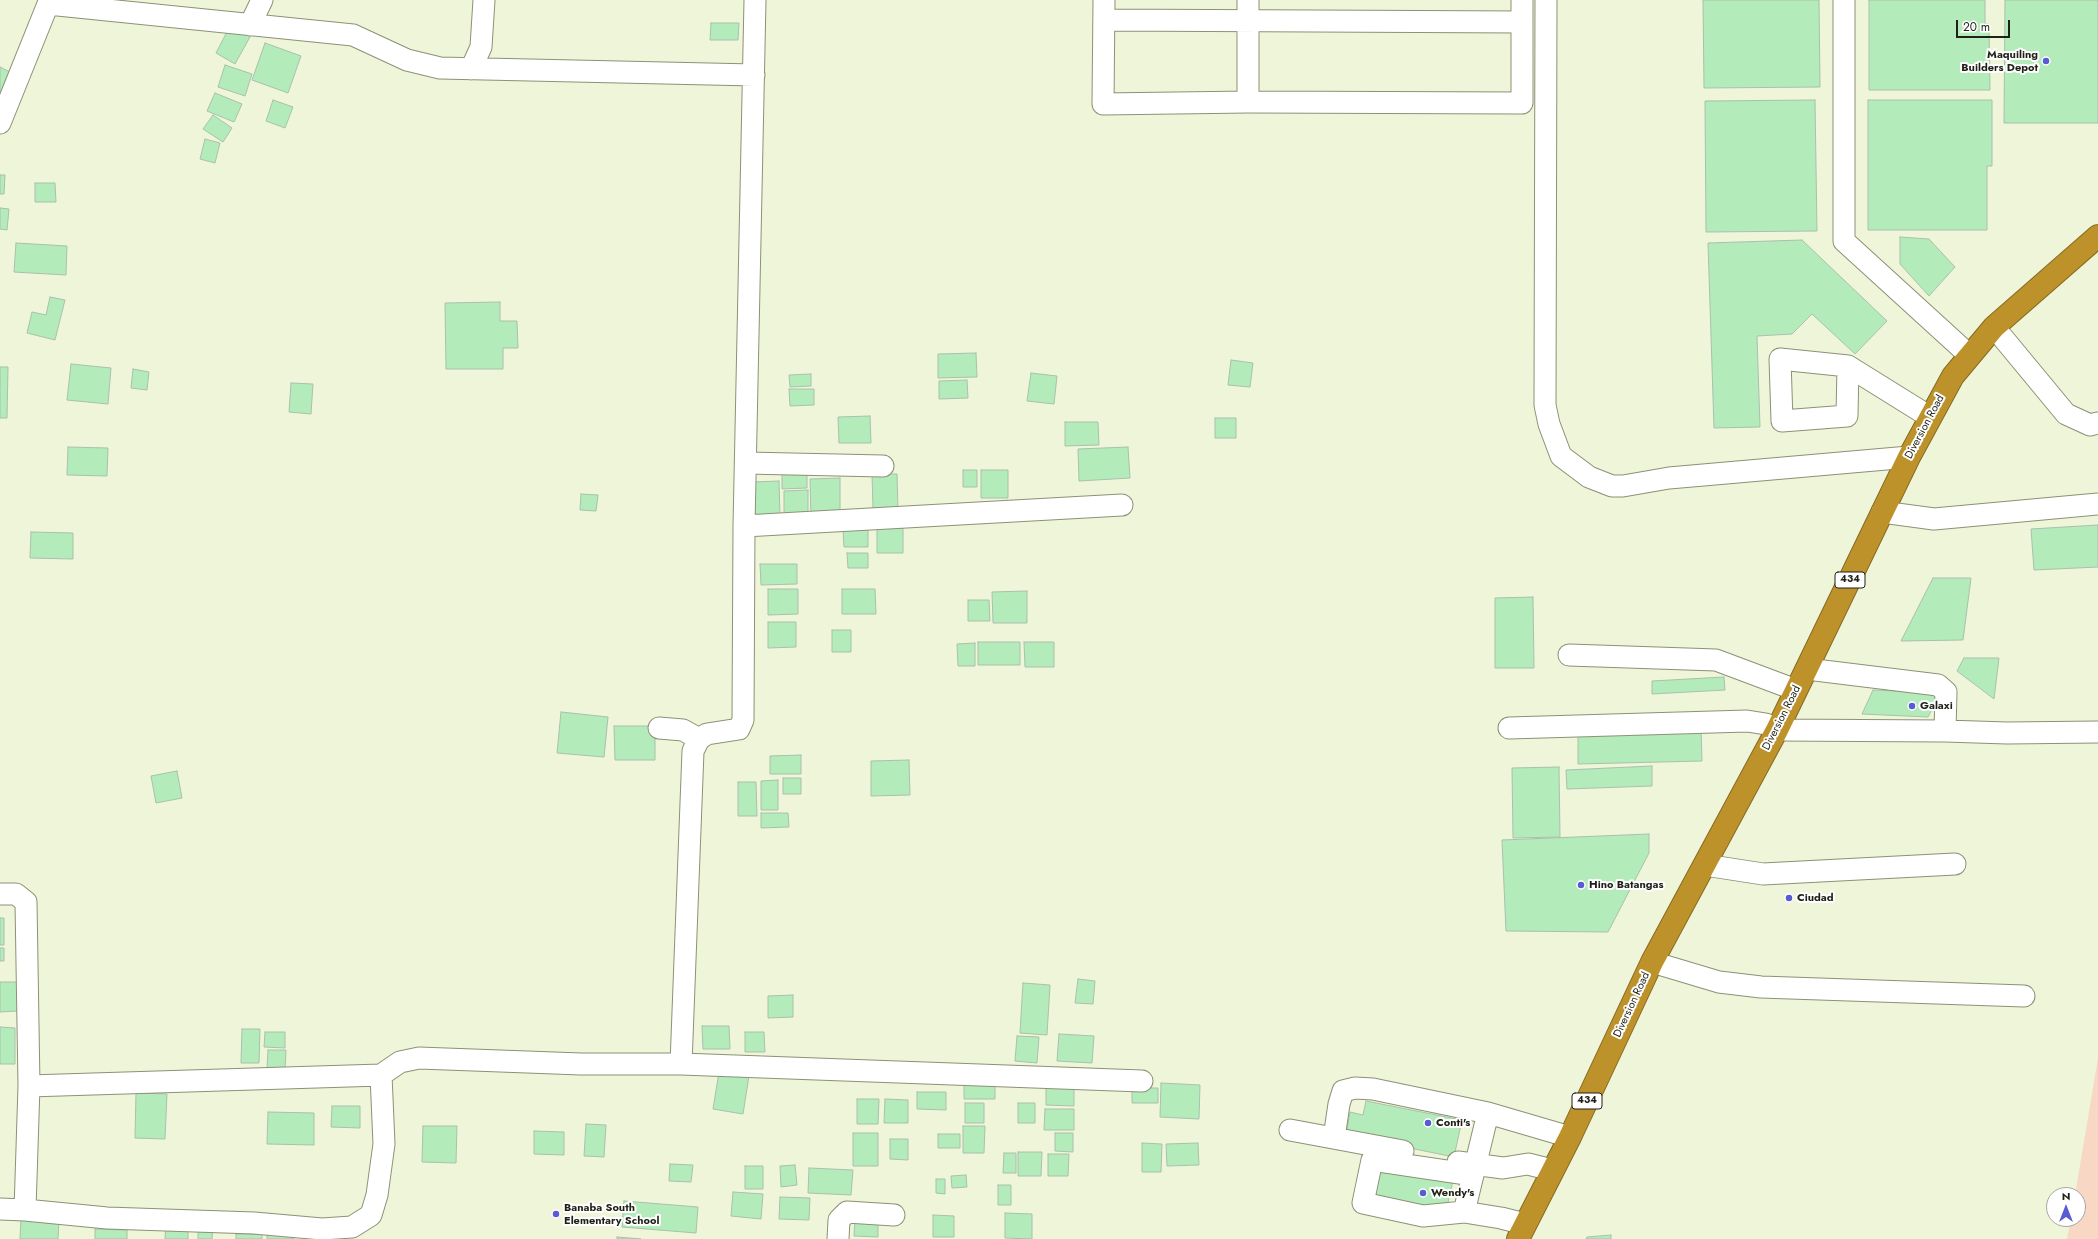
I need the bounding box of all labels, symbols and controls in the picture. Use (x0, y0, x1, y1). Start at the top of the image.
scale bar (1958, 12, 2012, 38)
text: 20 m (1963, 18, 1990, 36)
place label: Maquiling Builders Depot (1961, 48, 2038, 74)
marker: Maquiling Builders Depot (2041, 56, 2051, 66)
street label: Diversion Road (1903, 393, 1947, 461)
road number: 434 (1835, 572, 1865, 588)
street label: Diversion Road (1760, 684, 1804, 752)
place label: Galaxi (1920, 699, 1953, 713)
marker: Galaxi (1907, 701, 1917, 711)
place label: Hino Batangas (1589, 878, 1663, 892)
marker: Hino Batangas (1576, 880, 1586, 890)
place label: Ciudad (1797, 891, 1834, 905)
marker: Ciudad (1784, 893, 1794, 903)
street label: Diversion Road (1611, 970, 1653, 1040)
road number: 434 (1572, 1093, 1602, 1109)
place label: Conti's (1436, 1116, 1470, 1130)
marker: Conti's (1423, 1118, 1433, 1128)
place label: Wendy's (1431, 1186, 1474, 1200)
north arrow (2046, 1187, 2086, 1227)
marker: Wendy's (1418, 1188, 1428, 1198)
text: N (2062, 1188, 2070, 1204)
place label: Banaba South Elementary School (564, 1201, 659, 1227)
marker: Banaba South Elementary School (551, 1209, 561, 1219)

